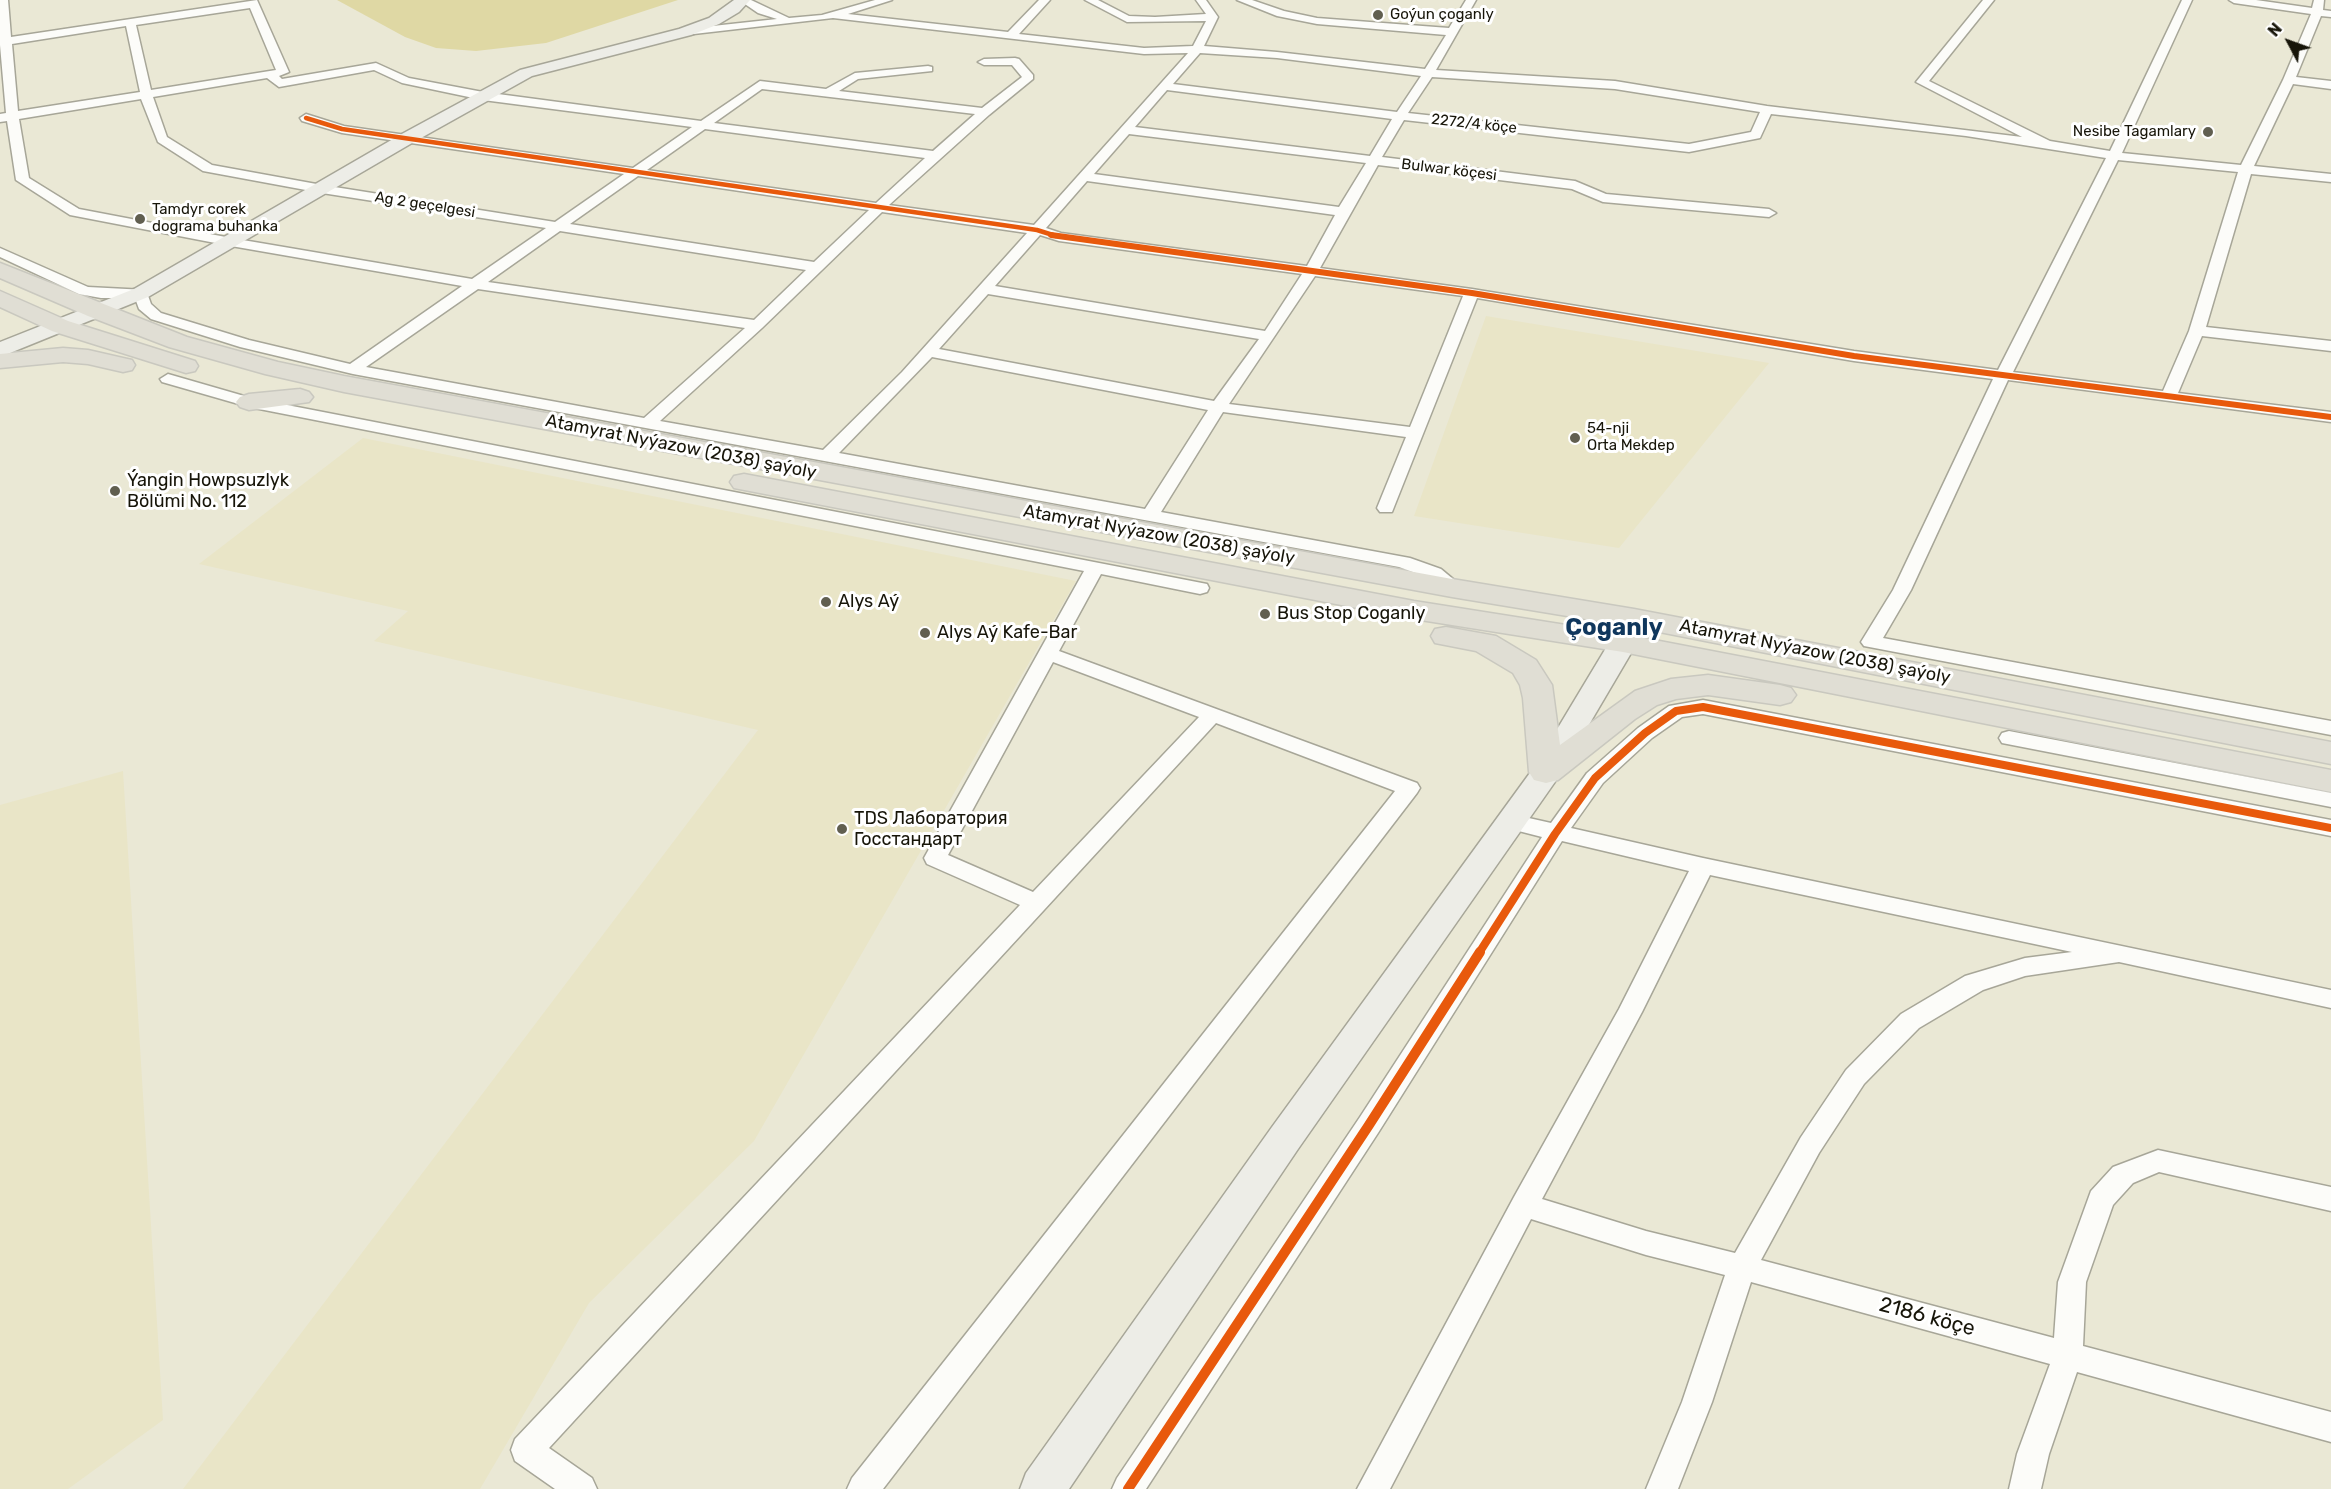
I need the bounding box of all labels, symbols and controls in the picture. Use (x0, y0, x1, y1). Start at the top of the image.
place label: Goýun çoganly (1390, 6, 1494, 24)
marker: Goýun çoganly (1371, 8, 1385, 22)
north arrow (2259, 12, 2319, 72)
text: N (2264, 19, 2286, 40)
street label: 2272/4 köçe (1430, 111, 1518, 137)
place label: Nesibe Tagamlary (2073, 123, 2196, 141)
marker: Nesibe Tagamlary (2201, 125, 2215, 139)
street label: Bulwar köçesi (1400, 155, 1498, 185)
street label: Ag 2 geçelgesi (374, 188, 476, 222)
place label: Tamdyr corek dograma buhanka (152, 201, 278, 236)
marker: Tamdyr corek dograma buhanka (133, 212, 147, 226)
street label: Atamyrat Nyýazow (2038) şaýoly (544, 410, 818, 484)
place label: 54-nji Orta Mekdep (1587, 420, 1675, 455)
marker: 54-nji Orta Mekdep (1568, 431, 1582, 445)
place label: Ýangin Howpsuzlyk Bölümi No. 112 (127, 470, 289, 512)
marker: Ýangin Howpsuzlyk Bölümi No. 112 (108, 484, 122, 498)
street label: Atamyrat Nyýazow (2038) şaýoly (1022, 500, 1296, 570)
place label: Alys Aý (838, 591, 899, 613)
marker: Alys Aý (819, 595, 833, 609)
place label: Bus Stop Coganly (1277, 603, 1425, 625)
marker: Bus Stop Coganly (1258, 607, 1272, 621)
district label: Çoganly (1565, 614, 1663, 642)
street label: Atamyrat Nyýazow (2038) şaýoly (1678, 615, 1952, 689)
place label: Alys Aý Kafe-Bar (937, 622, 1077, 644)
marker: Alys Aý Kafe-Bar (918, 626, 932, 640)
place label: TDS Лаборатория Госстандарт (854, 808, 1008, 850)
marker: TDS Лаборатория Госстандарт (835, 822, 849, 836)
street label: 2186 köçe (1876, 1292, 1978, 1342)

